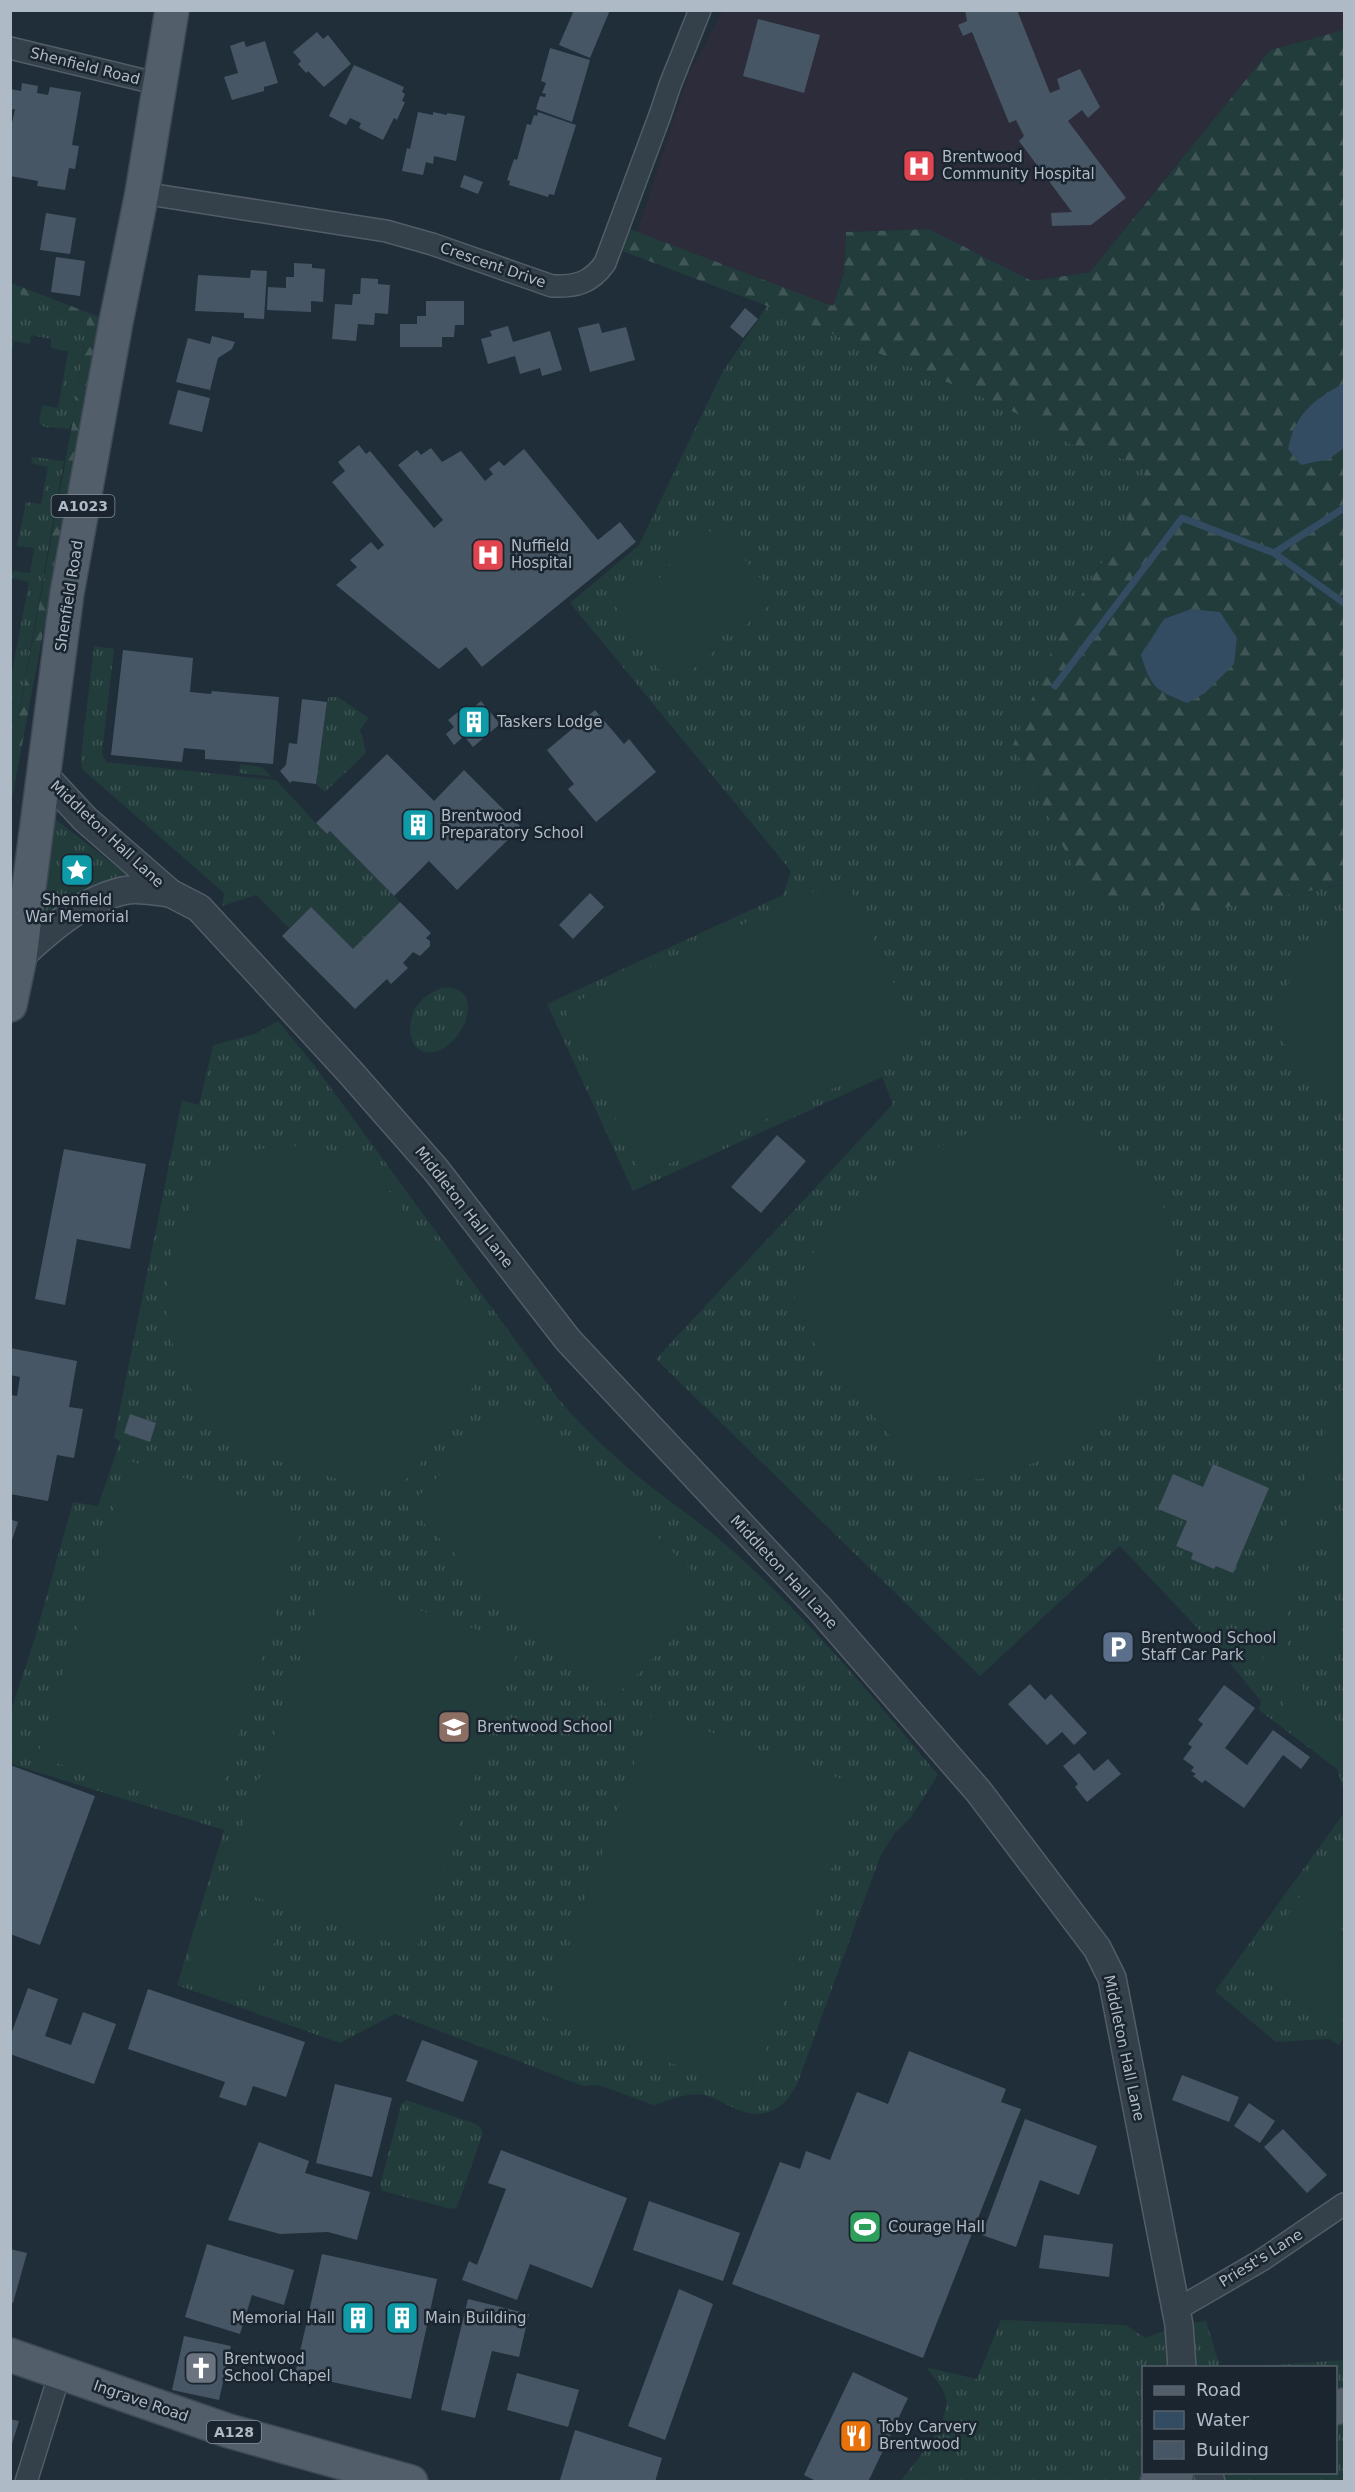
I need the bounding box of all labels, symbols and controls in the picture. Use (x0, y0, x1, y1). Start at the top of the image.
street label: Shenfield Road (28, 44, 142, 88)
hospital icon: Brentwood Community Hospital (901, 148, 937, 184)
place label: Brentwood Community Hospital (942, 148, 1095, 183)
street label: Crescent Drive (438, 238, 548, 292)
road number: A1023 (52, 495, 115, 517)
hospital icon: Nuffield Hospital (470, 537, 506, 573)
place label: Nuffield Hospital (511, 537, 572, 572)
street label: Shenfield Road (51, 539, 87, 653)
building icon: Taskers Lodge (456, 704, 492, 740)
place label: Taskers Lodge (496, 713, 602, 731)
street label: Middleton Hall Lane (46, 777, 168, 891)
building icon: Brentwood Preparatory School (400, 807, 436, 843)
place label: Brentwood Preparatory School (441, 807, 584, 842)
place icon: Shenfield War Memorial (59, 852, 95, 888)
place label: Shenfield War Memorial (25, 891, 129, 926)
street label: Middleton Hall Lane (411, 1143, 517, 1271)
street label: Middleton Hall Lane (727, 1511, 841, 1633)
parking icon: Brentwood School Staff Car Park (1100, 1629, 1136, 1665)
place label: Brentwood School Staff Car Park (1141, 1629, 1276, 1664)
school or university icon: Brentwood School (436, 1709, 472, 1745)
place label: Brentwood School (477, 1718, 612, 1736)
street label: Middleton Hall Lane (1100, 1973, 1148, 2123)
sports icon: Courage Hall (847, 2209, 883, 2245)
place label: Courage Hall (888, 2218, 985, 2236)
street label: Priest's Lane (1216, 2225, 1306, 2291)
building icon: Memorial Hall (340, 2300, 376, 2336)
building icon: Main Building (384, 2300, 420, 2336)
place label: Memorial Hall (232, 2309, 335, 2327)
place label: Main Building (425, 2309, 526, 2327)
church icon: Brentwood School Chapel (183, 2350, 219, 2386)
place label: Brentwood School Chapel (224, 2350, 331, 2385)
legend (1142, 2366, 1337, 2474)
street label: Ingrave Road (91, 2376, 191, 2426)
text: Road (1196, 2379, 1241, 2400)
text: Water (1196, 2409, 1250, 2430)
restaurant icon: Toby Carvery Brentwood (838, 2418, 874, 2454)
place label: Toby Carvery Brentwood (878, 2418, 977, 2453)
road number: A128 (207, 2421, 261, 2443)
text: Building (1196, 2439, 1269, 2460)

